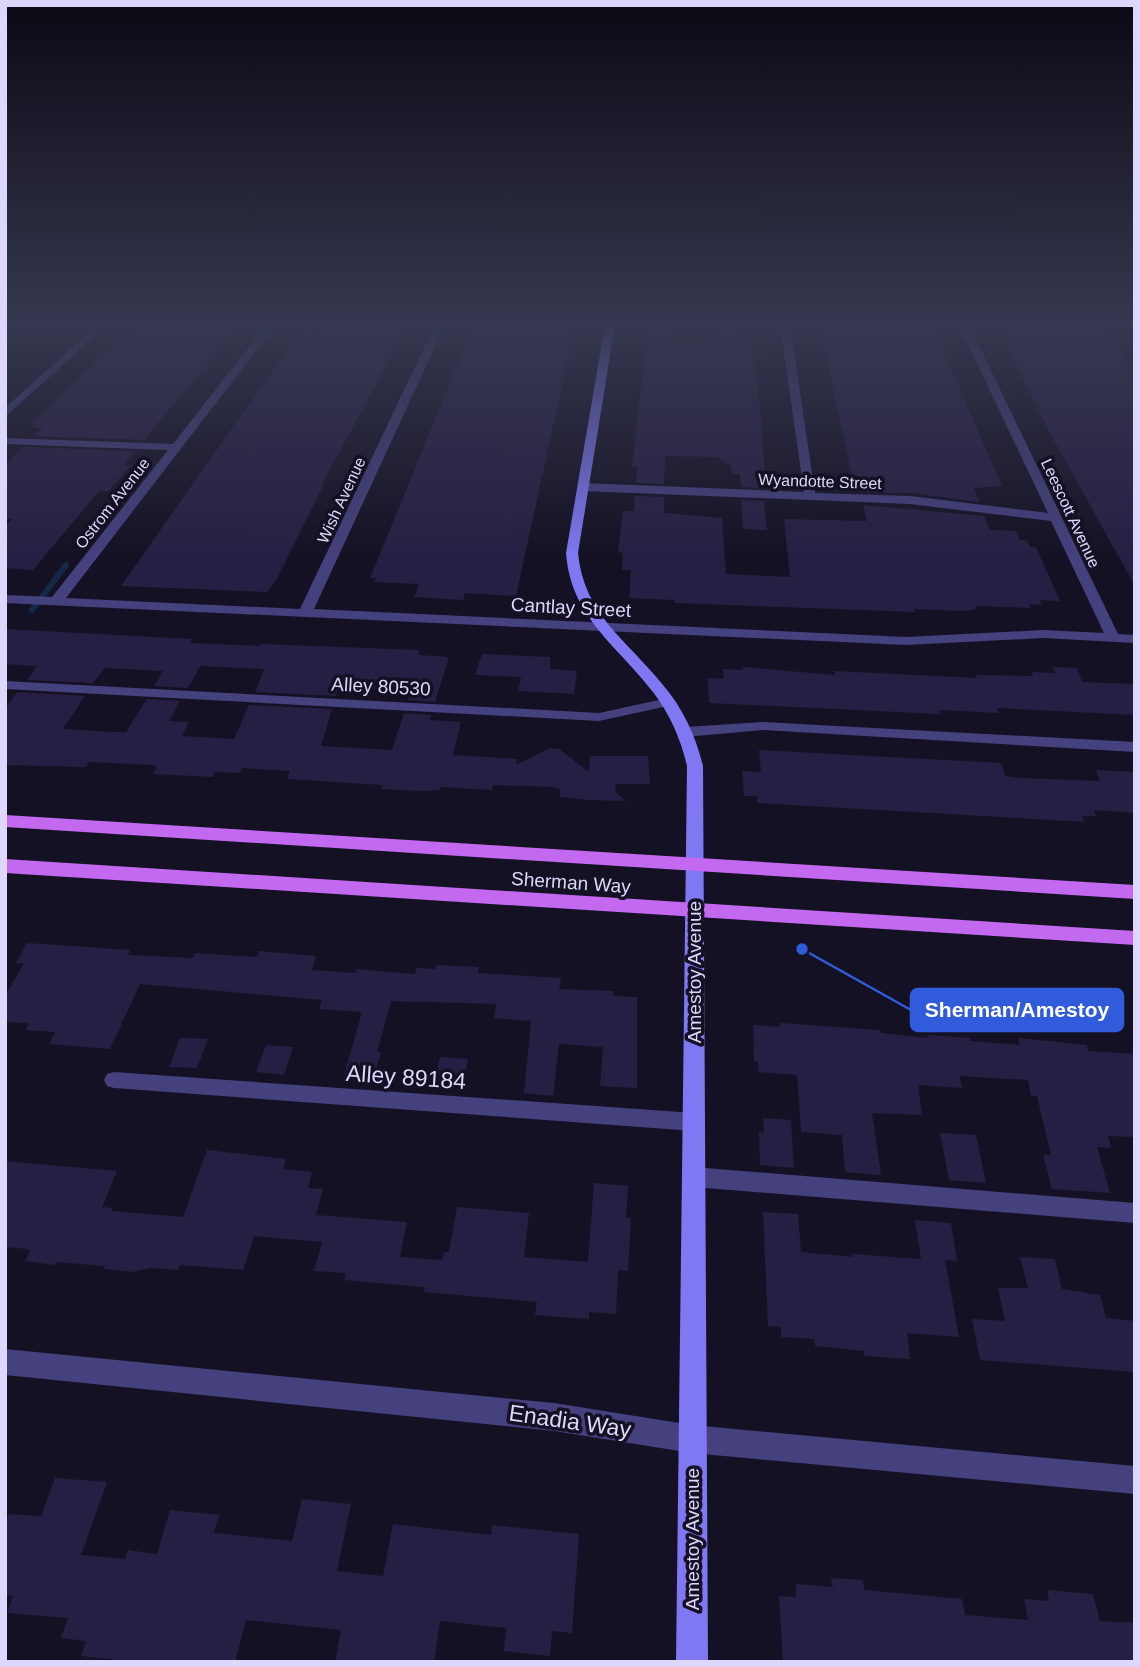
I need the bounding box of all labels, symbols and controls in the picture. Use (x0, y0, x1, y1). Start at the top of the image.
street label: Wish Avenue (314, 454, 369, 546)
street label: Ostrom Avenue (72, 455, 153, 552)
street label: Leescott Avenue (1038, 456, 1103, 570)
street label: Wyandotte Street (758, 471, 883, 492)
street label: Cantlay Street (510, 594, 632, 621)
street label: Alley 80530 (331, 673, 431, 700)
street label: Sherman Way (511, 868, 632, 897)
street label: Amestoy Avenue (684, 901, 705, 1043)
callout: Sherman/Amestoy (911, 989, 1123, 1031)
text: Sherman/Amestoy (925, 998, 1110, 1021)
street label: Alley 89184 (345, 1060, 467, 1094)
street label: Enadia Way (507, 1400, 633, 1443)
street label: Amestoy Avenue (682, 1468, 703, 1610)

